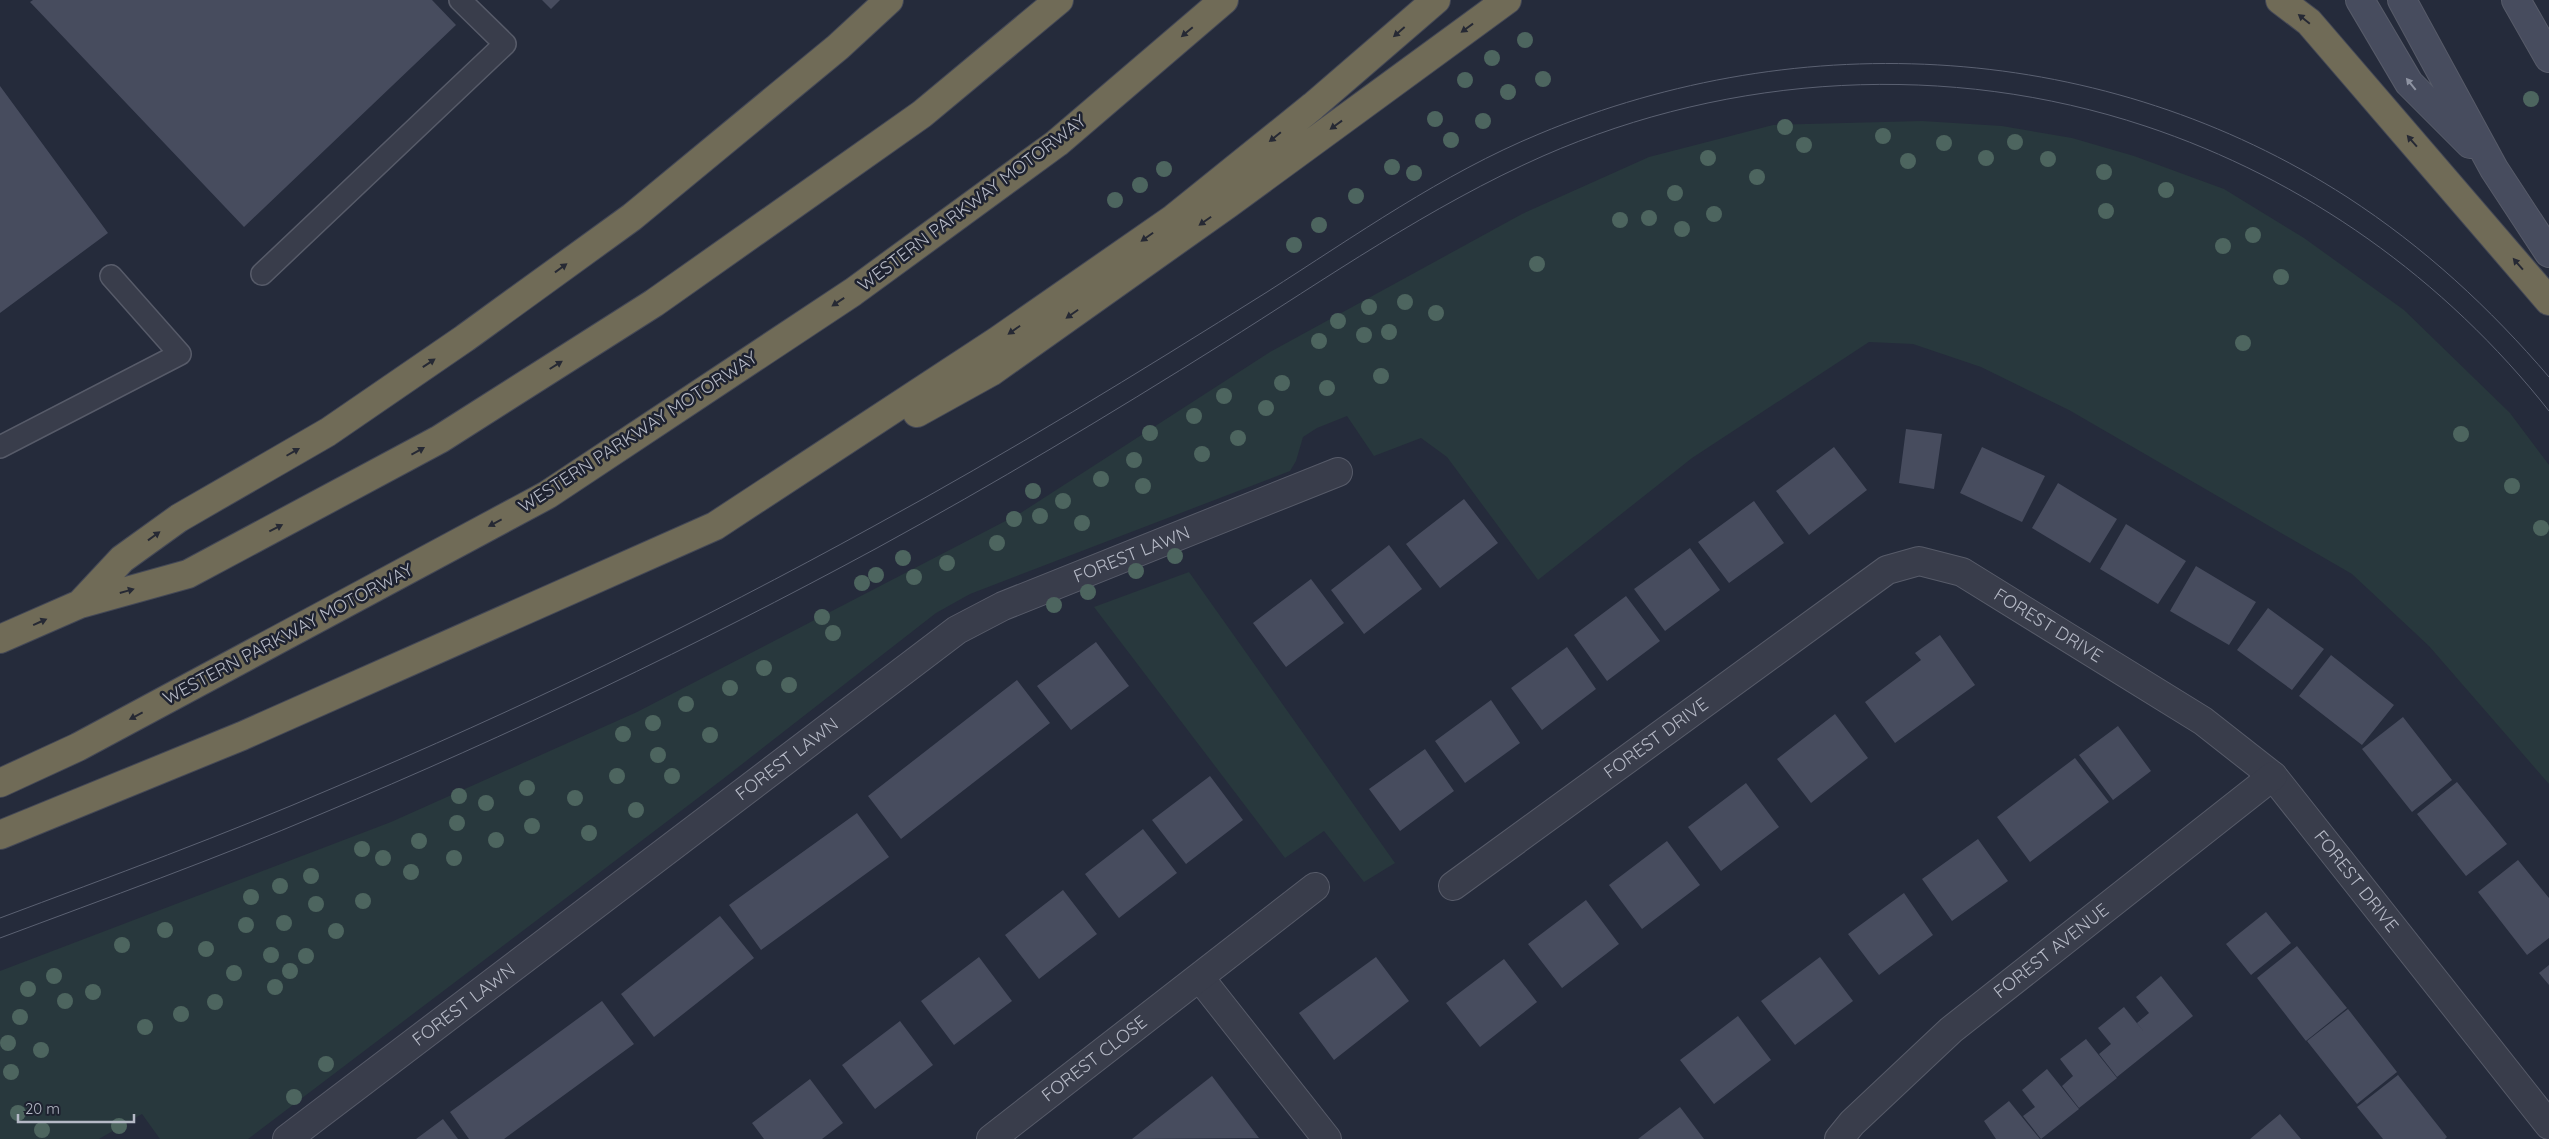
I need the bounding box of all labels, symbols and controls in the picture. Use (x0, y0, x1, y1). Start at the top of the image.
one-way arrow (2298, 14, 2310, 25)
one-way arrow (1461, 23, 1474, 34)
one-way arrow (1181, 26, 1194, 37)
one-way arrow (1393, 26, 1406, 37)
one-way arrow (2406, 77, 2417, 90)
street label: WESTERN PARKWAY MOTORWAY (853, 109, 1090, 296)
one-way arrow (1330, 119, 1343, 130)
one-way arrow (1268, 131, 1281, 142)
one-way arrow (2406, 134, 2417, 147)
one-way arrow (1198, 216, 1212, 226)
one-way arrow (1140, 232, 1154, 242)
one-way arrow (2512, 258, 2524, 270)
one-way arrow (554, 263, 567, 274)
one-way arrow (831, 297, 844, 307)
one-way arrow (1066, 309, 1079, 319)
one-way arrow (1007, 325, 1020, 335)
street label: WESTERN PARKWAY MOTORWAY (514, 346, 761, 518)
one-way arrow (422, 358, 435, 368)
one-way arrow (550, 360, 563, 370)
one-way arrow (412, 446, 425, 455)
one-way arrow (286, 448, 299, 457)
one-way arrow (488, 519, 502, 527)
street label: FOREST LAWN (1070, 520, 1193, 588)
one-way arrow (268, 524, 283, 532)
one-way arrow (147, 531, 161, 541)
street label: WESTERN PARKWAY MOTORWAY (159, 558, 417, 709)
street label: FOREST DRIVE (1990, 583, 2107, 667)
one-way arrow (119, 587, 134, 595)
one-way arrow (33, 617, 47, 625)
street label: FOREST DRIVE (1599, 692, 1712, 784)
one-way arrow (129, 712, 143, 720)
street label: FOREST LAWN (731, 712, 843, 805)
street label: FOREST DRIVE (2309, 825, 2404, 937)
street label: FOREST AVENUE (1989, 898, 2113, 1003)
street label: FOREST LAWN (407, 958, 520, 1051)
street label: FOREST CLOSE (1037, 1010, 1151, 1106)
scale bar (18, 1092, 134, 1124)
text: 20 m (25, 1099, 60, 1118)

